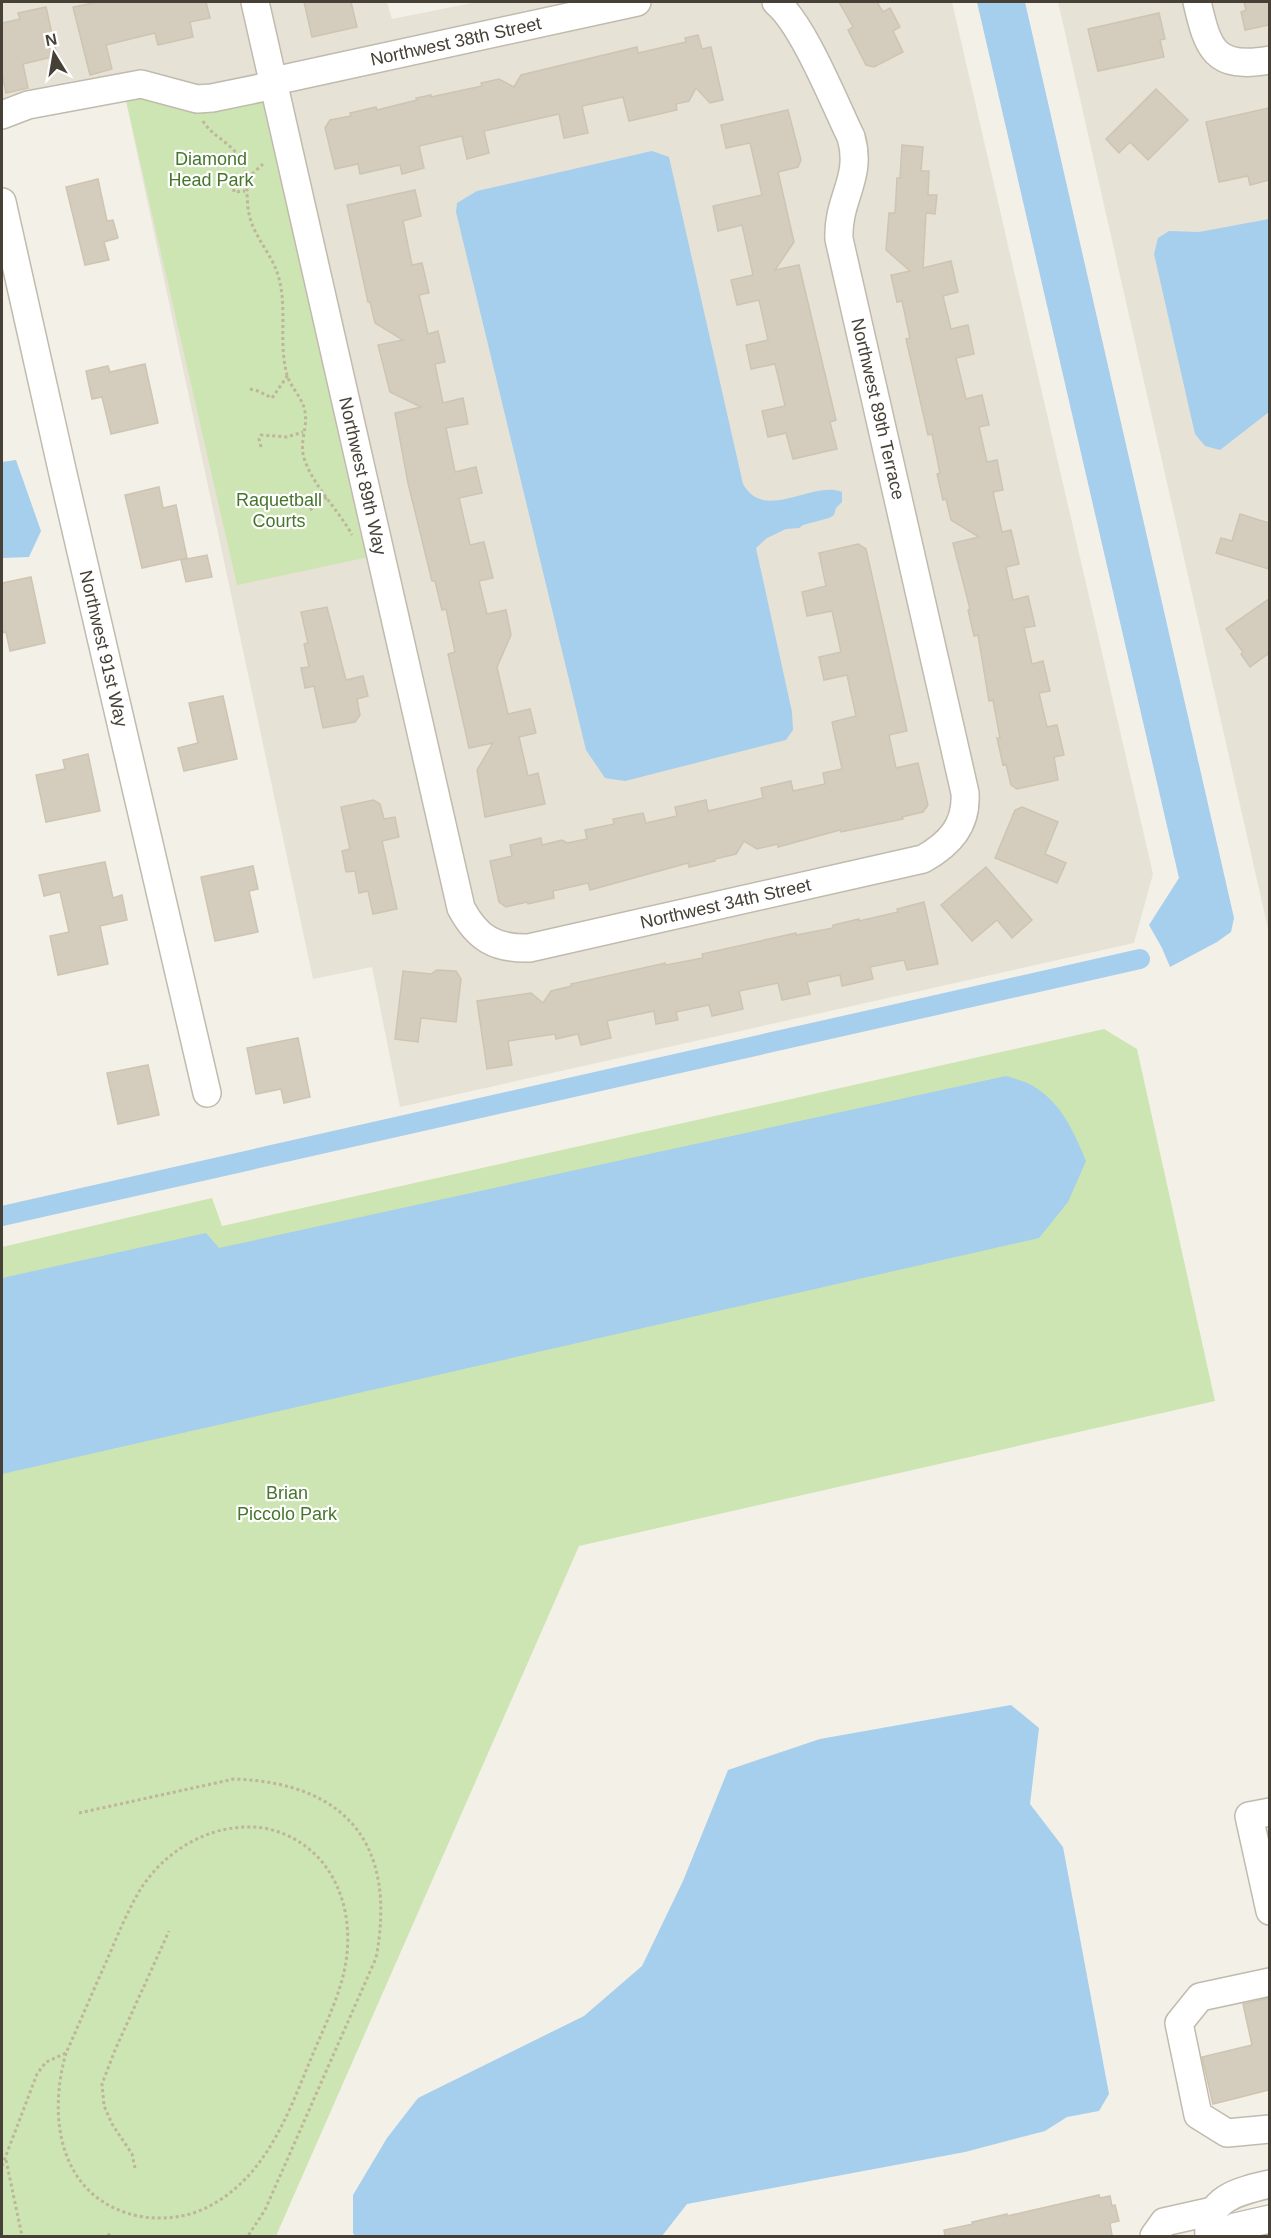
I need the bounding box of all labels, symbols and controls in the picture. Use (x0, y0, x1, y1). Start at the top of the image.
street label: Northwest 38th Street (368, 13, 543, 70)
north arrow (24, 24, 84, 84)
text: N (44, 30, 59, 49)
park label: Diamond Head Park (168, 149, 255, 190)
street label: Northwest 89th Terrace (847, 316, 909, 502)
street label: Northwest 89th Way (335, 395, 390, 557)
park label: Raquetball Courts (236, 490, 322, 531)
street label: Northwest 91st Way (76, 568, 132, 729)
street label: Northwest 34th Street (638, 875, 813, 933)
park label: Brian Piccolo Park (237, 1483, 338, 1524)

